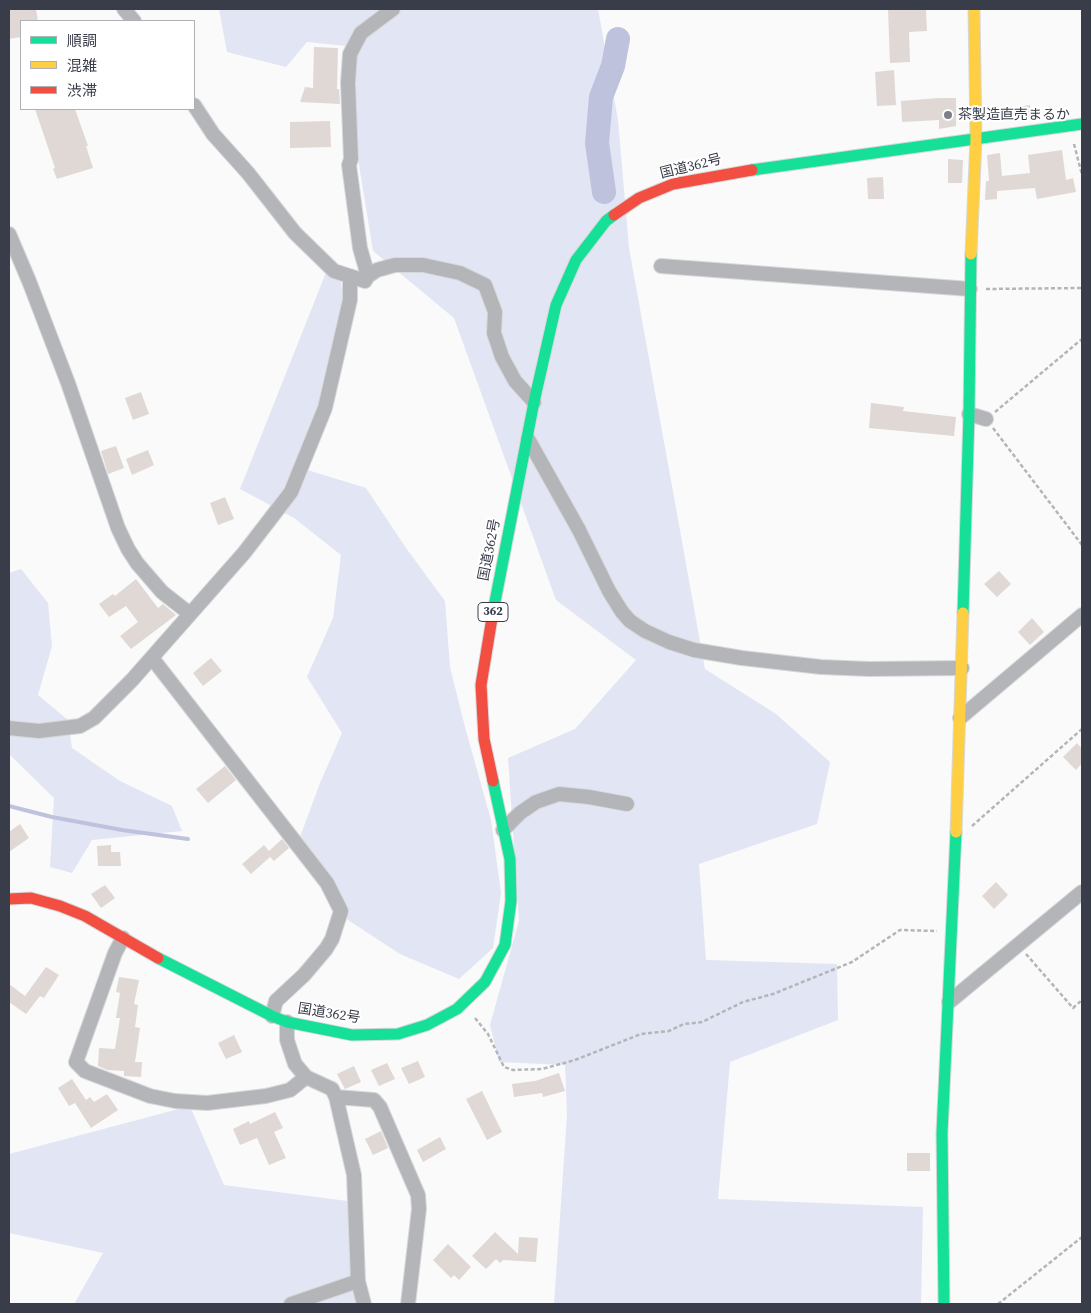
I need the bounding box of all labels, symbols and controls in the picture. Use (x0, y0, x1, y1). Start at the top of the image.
legend (20, 20, 195, 110)
text: 順調 (67, 30, 97, 51)
text: 混雑 (67, 55, 97, 76)
text: 渋滞 (67, 80, 97, 101)
place label: 茶製造直売まるか (958, 107, 1070, 123)
marker: 茶製造直売まるか (942, 109, 954, 121)
street label: 国道362号 (658, 151, 724, 183)
street label: 国道362号 (476, 517, 504, 583)
road number: 362 (478, 602, 508, 622)
street label: 国道362号 (297, 1001, 361, 1027)

